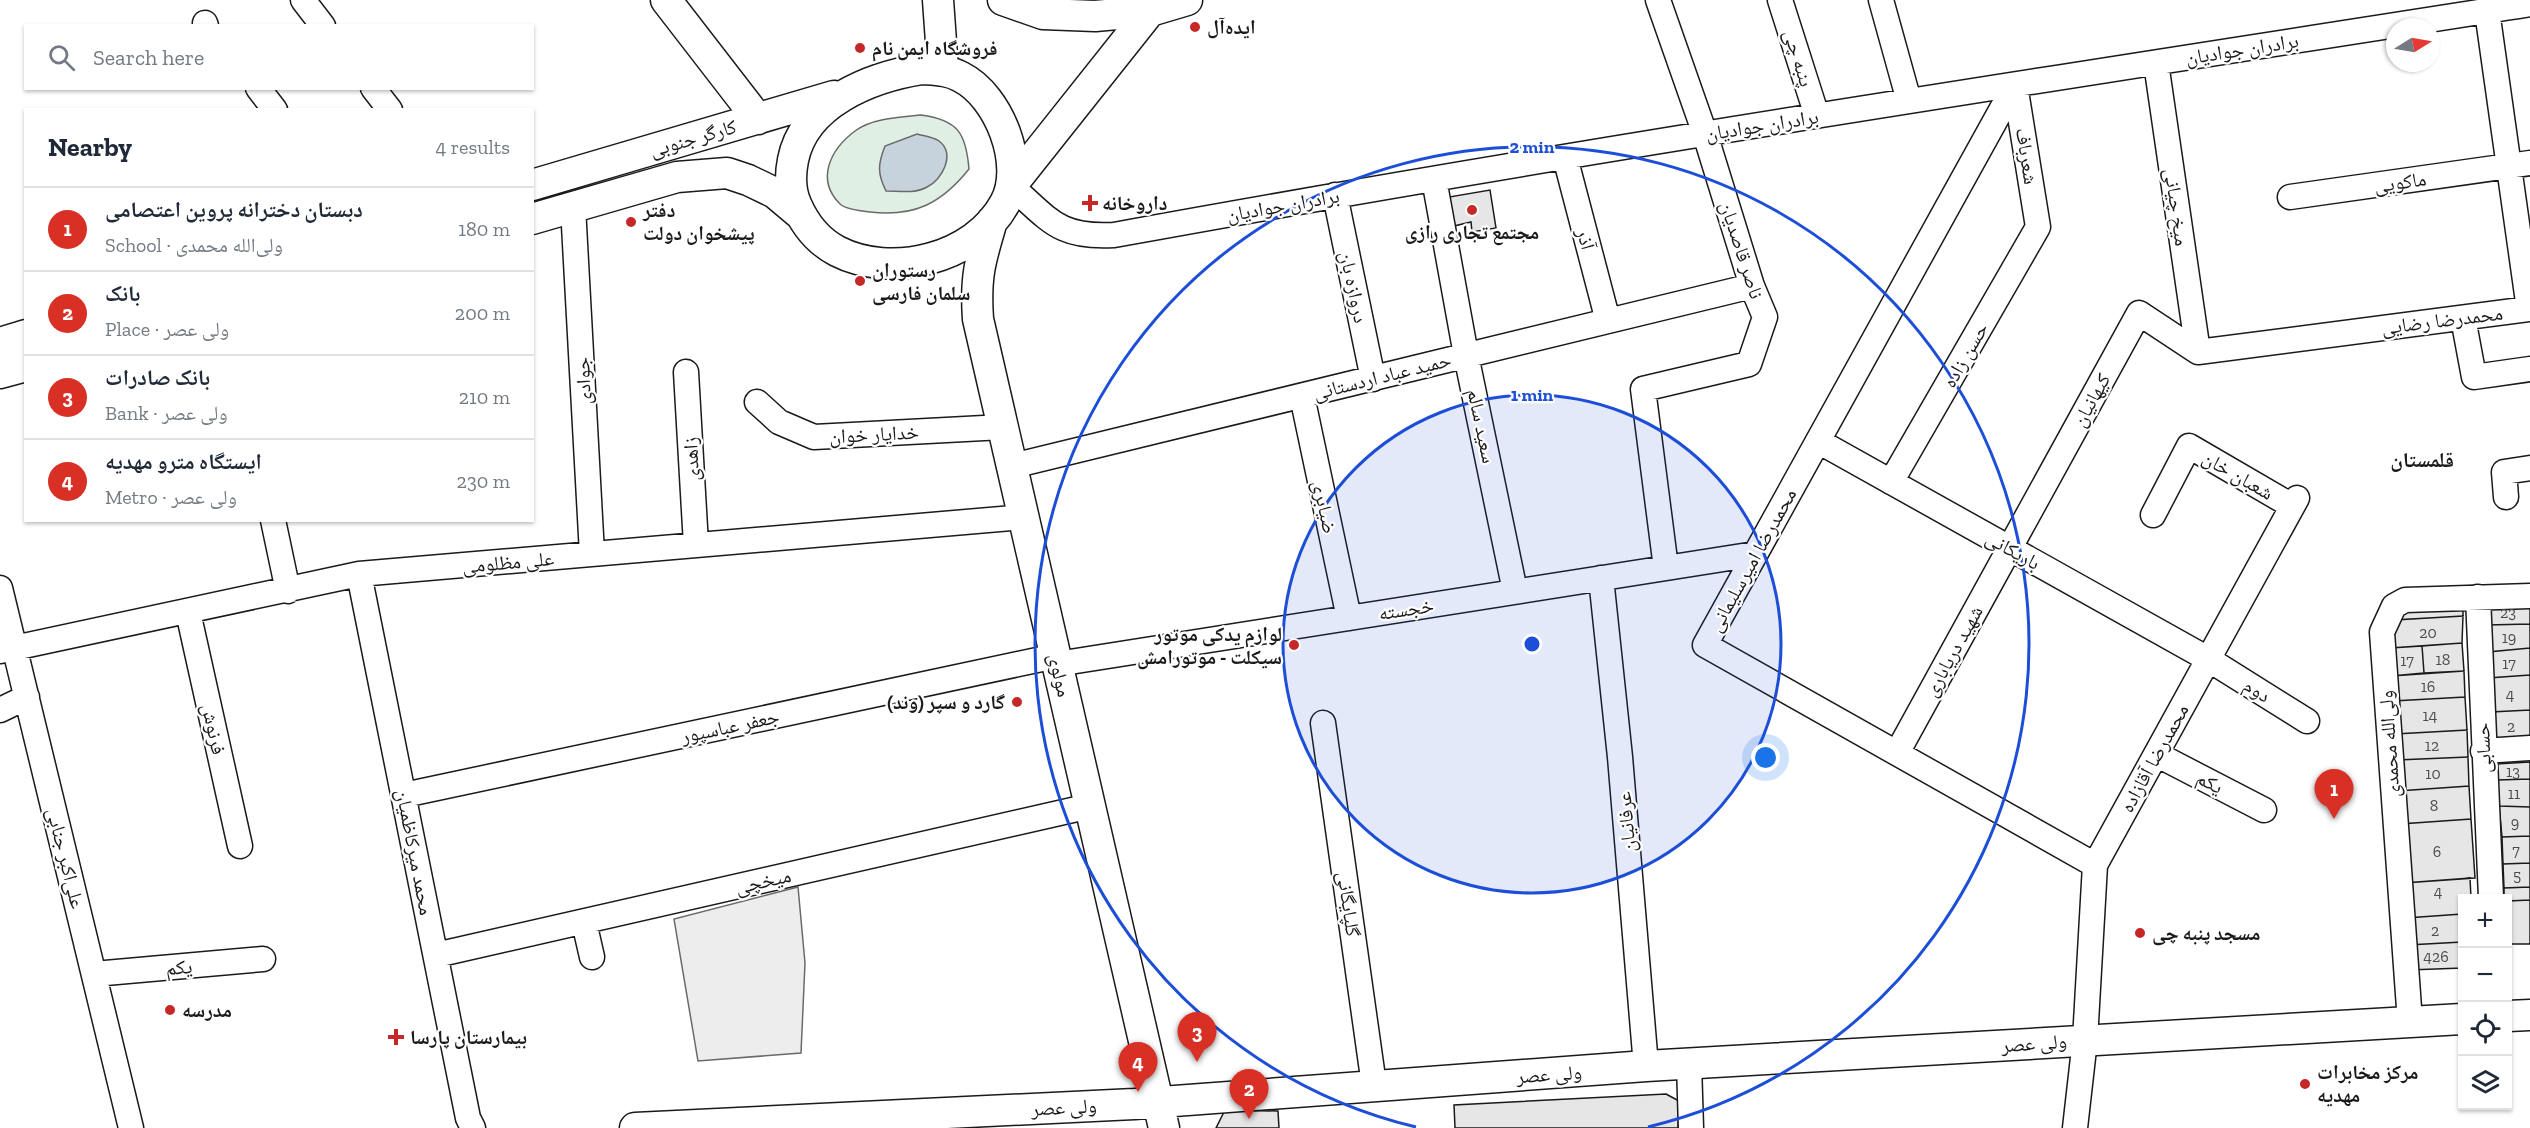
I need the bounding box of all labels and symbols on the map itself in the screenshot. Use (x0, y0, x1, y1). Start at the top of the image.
place label: ایده‌آل (1207, 15, 1256, 39)
north arrow (2386, 18, 2440, 72)
marker: ایده‌آل (1188, 20, 1202, 34)
street label: پنبه چی (1779, 26, 1819, 90)
street label: برادران جوادیان (2184, 28, 2300, 70)
place label: فروشگاه ایمن نام (872, 36, 998, 62)
marker: فروشگاه ایمن نام (853, 41, 867, 55)
street label: برادران جوادیان (1704, 104, 1820, 146)
street label: کارگر جنوبی (647, 114, 739, 162)
street label: شعرباف (2011, 126, 2043, 186)
text: 2 min (1510, 136, 1555, 158)
street label: ماکویی (2372, 166, 2428, 198)
street label: میخ چیانی (2159, 167, 2194, 248)
street label: برادران جوادیان (1225, 183, 1341, 227)
place label: داروخانه (1102, 191, 1167, 215)
marker: داروخانه (1083, 196, 1097, 210)
place label: دفتر پیشخوان دولت (642, 198, 755, 245)
street label: ناصر قاصدیان (1715, 198, 1769, 302)
marker: مجتمع تجاری رازی (1465, 203, 1479, 217)
marker: دفتر پیشخوان دولت (624, 215, 638, 229)
place label: مجتمع تجاری رازی (1405, 220, 1539, 246)
street label: آذر (1571, 225, 1601, 253)
street label: دروازه بان (1335, 249, 1373, 325)
place label: رستوران سلمان فارسی (872, 258, 970, 306)
marker: رستوران سلمان فارسی (853, 274, 867, 288)
street label: محمدرضا رضایی (2380, 301, 2504, 339)
street label: حسن زاده (1937, 318, 1993, 392)
street label: حمید عباد اردستانی (1310, 347, 1454, 405)
street label: جوادی (570, 356, 596, 405)
street label: کیهانیان (2067, 369, 2115, 431)
text: 1 min (1511, 384, 1554, 406)
street label: سعید سالم (1460, 386, 1502, 466)
street label: خدایار خوان (829, 420, 920, 448)
street label: زاهدی (678, 436, 704, 482)
street label: شعبان خان (2198, 445, 2278, 505)
district label: قلمستان (2390, 447, 2454, 472)
street label: ضیابری (1308, 478, 1342, 536)
street label: محمدرضا امیرسلیمانی (1703, 484, 1801, 636)
street label: باریکانی (1982, 525, 2044, 575)
street label: علی مظلومی (461, 546, 555, 578)
street label: خجسته (1377, 593, 1436, 625)
street label: شهید دریاباری (1918, 601, 1988, 701)
house number: 23 (2500, 603, 2516, 622)
place label: لوازم یدکی موتور سیکلت - موتورامش (1137, 622, 1282, 670)
house number: 20 (2419, 623, 2437, 642)
house number: 19 (2502, 628, 2516, 647)
centre of rings (1522, 634, 1542, 654)
marker: لوازم یدکی موتور سیکلت - موتورامش (1287, 638, 1301, 652)
house number: 18 (2436, 650, 2450, 669)
street label: مولوی (1043, 651, 1077, 699)
house number: 17 (2400, 651, 2414, 670)
house number: 17 (2502, 654, 2516, 673)
street label: دوم (2238, 673, 2275, 709)
house number: 16 (2421, 677, 2435, 696)
house number: 4 (2506, 685, 2515, 704)
place label: گارد و سپر (وند) (887, 690, 1005, 714)
street label: ولی‌الله محمدی (2373, 690, 2405, 798)
marker: گارد و سپر (وند) (1010, 695, 1024, 709)
street label: محمدرضا آقازاده (2114, 700, 2194, 816)
street label: فرنوش (197, 701, 231, 757)
street label: جعفر عباسپور (678, 704, 782, 748)
house number: 14 (2423, 706, 2438, 725)
house number: 2 (2507, 717, 2515, 736)
street label: حسابی (2470, 722, 2496, 774)
house number: 12 (2425, 736, 2439, 755)
your location (1751, 743, 1780, 772)
house number: 13 (2506, 762, 2520, 781)
house number: 10 (2425, 764, 2441, 783)
street label: یکم (2192, 765, 2227, 801)
pin: 1 (2314, 770, 2354, 819)
house number: 11 (2508, 784, 2520, 803)
street label: محمد میرکاظمیان (391, 787, 439, 917)
street label: عرفانیان (1611, 791, 1641, 853)
house number: 8 (2430, 796, 2438, 815)
street label: علی‌اکبر جنابی (42, 805, 90, 911)
house number: 9 (2511, 813, 2519, 832)
house number: 7 (2512, 841, 2520, 860)
house number: 6 (2433, 842, 2441, 861)
street label: میخچی (733, 863, 793, 899)
house number: 5 (2513, 866, 2521, 885)
street label: گلپایگانی (1332, 870, 1365, 938)
house number: 4 (2434, 882, 2443, 901)
place label: مسجد پنبه چی (2152, 921, 2260, 946)
house number: 2 (2431, 921, 2439, 940)
marker: مسجد پنبه چی (2133, 926, 2147, 940)
house number: 426 (2423, 947, 2449, 966)
street label: یکم (165, 954, 193, 982)
place label: مدرسه (182, 998, 232, 1022)
marker: مدرسه (163, 1003, 177, 1017)
pin: 3 (1178, 1012, 1216, 1062)
place label: بیمارستان پارسا (410, 1025, 527, 1049)
marker: بیمارستان پارسا (387, 1028, 405, 1046)
street label: ولی عصر (1999, 1029, 2068, 1057)
pin: 4 (1118, 1042, 1158, 1092)
street label: ولی عصر (1514, 1060, 1583, 1088)
place label: مرکز مخابرات مهدیه (2317, 1060, 2418, 1107)
pin: 2 (1230, 1070, 1268, 1119)
marker: مرکز مخابرات مهدیه (2298, 1077, 2312, 1091)
street label: ولی عصر (1030, 1093, 1097, 1121)

